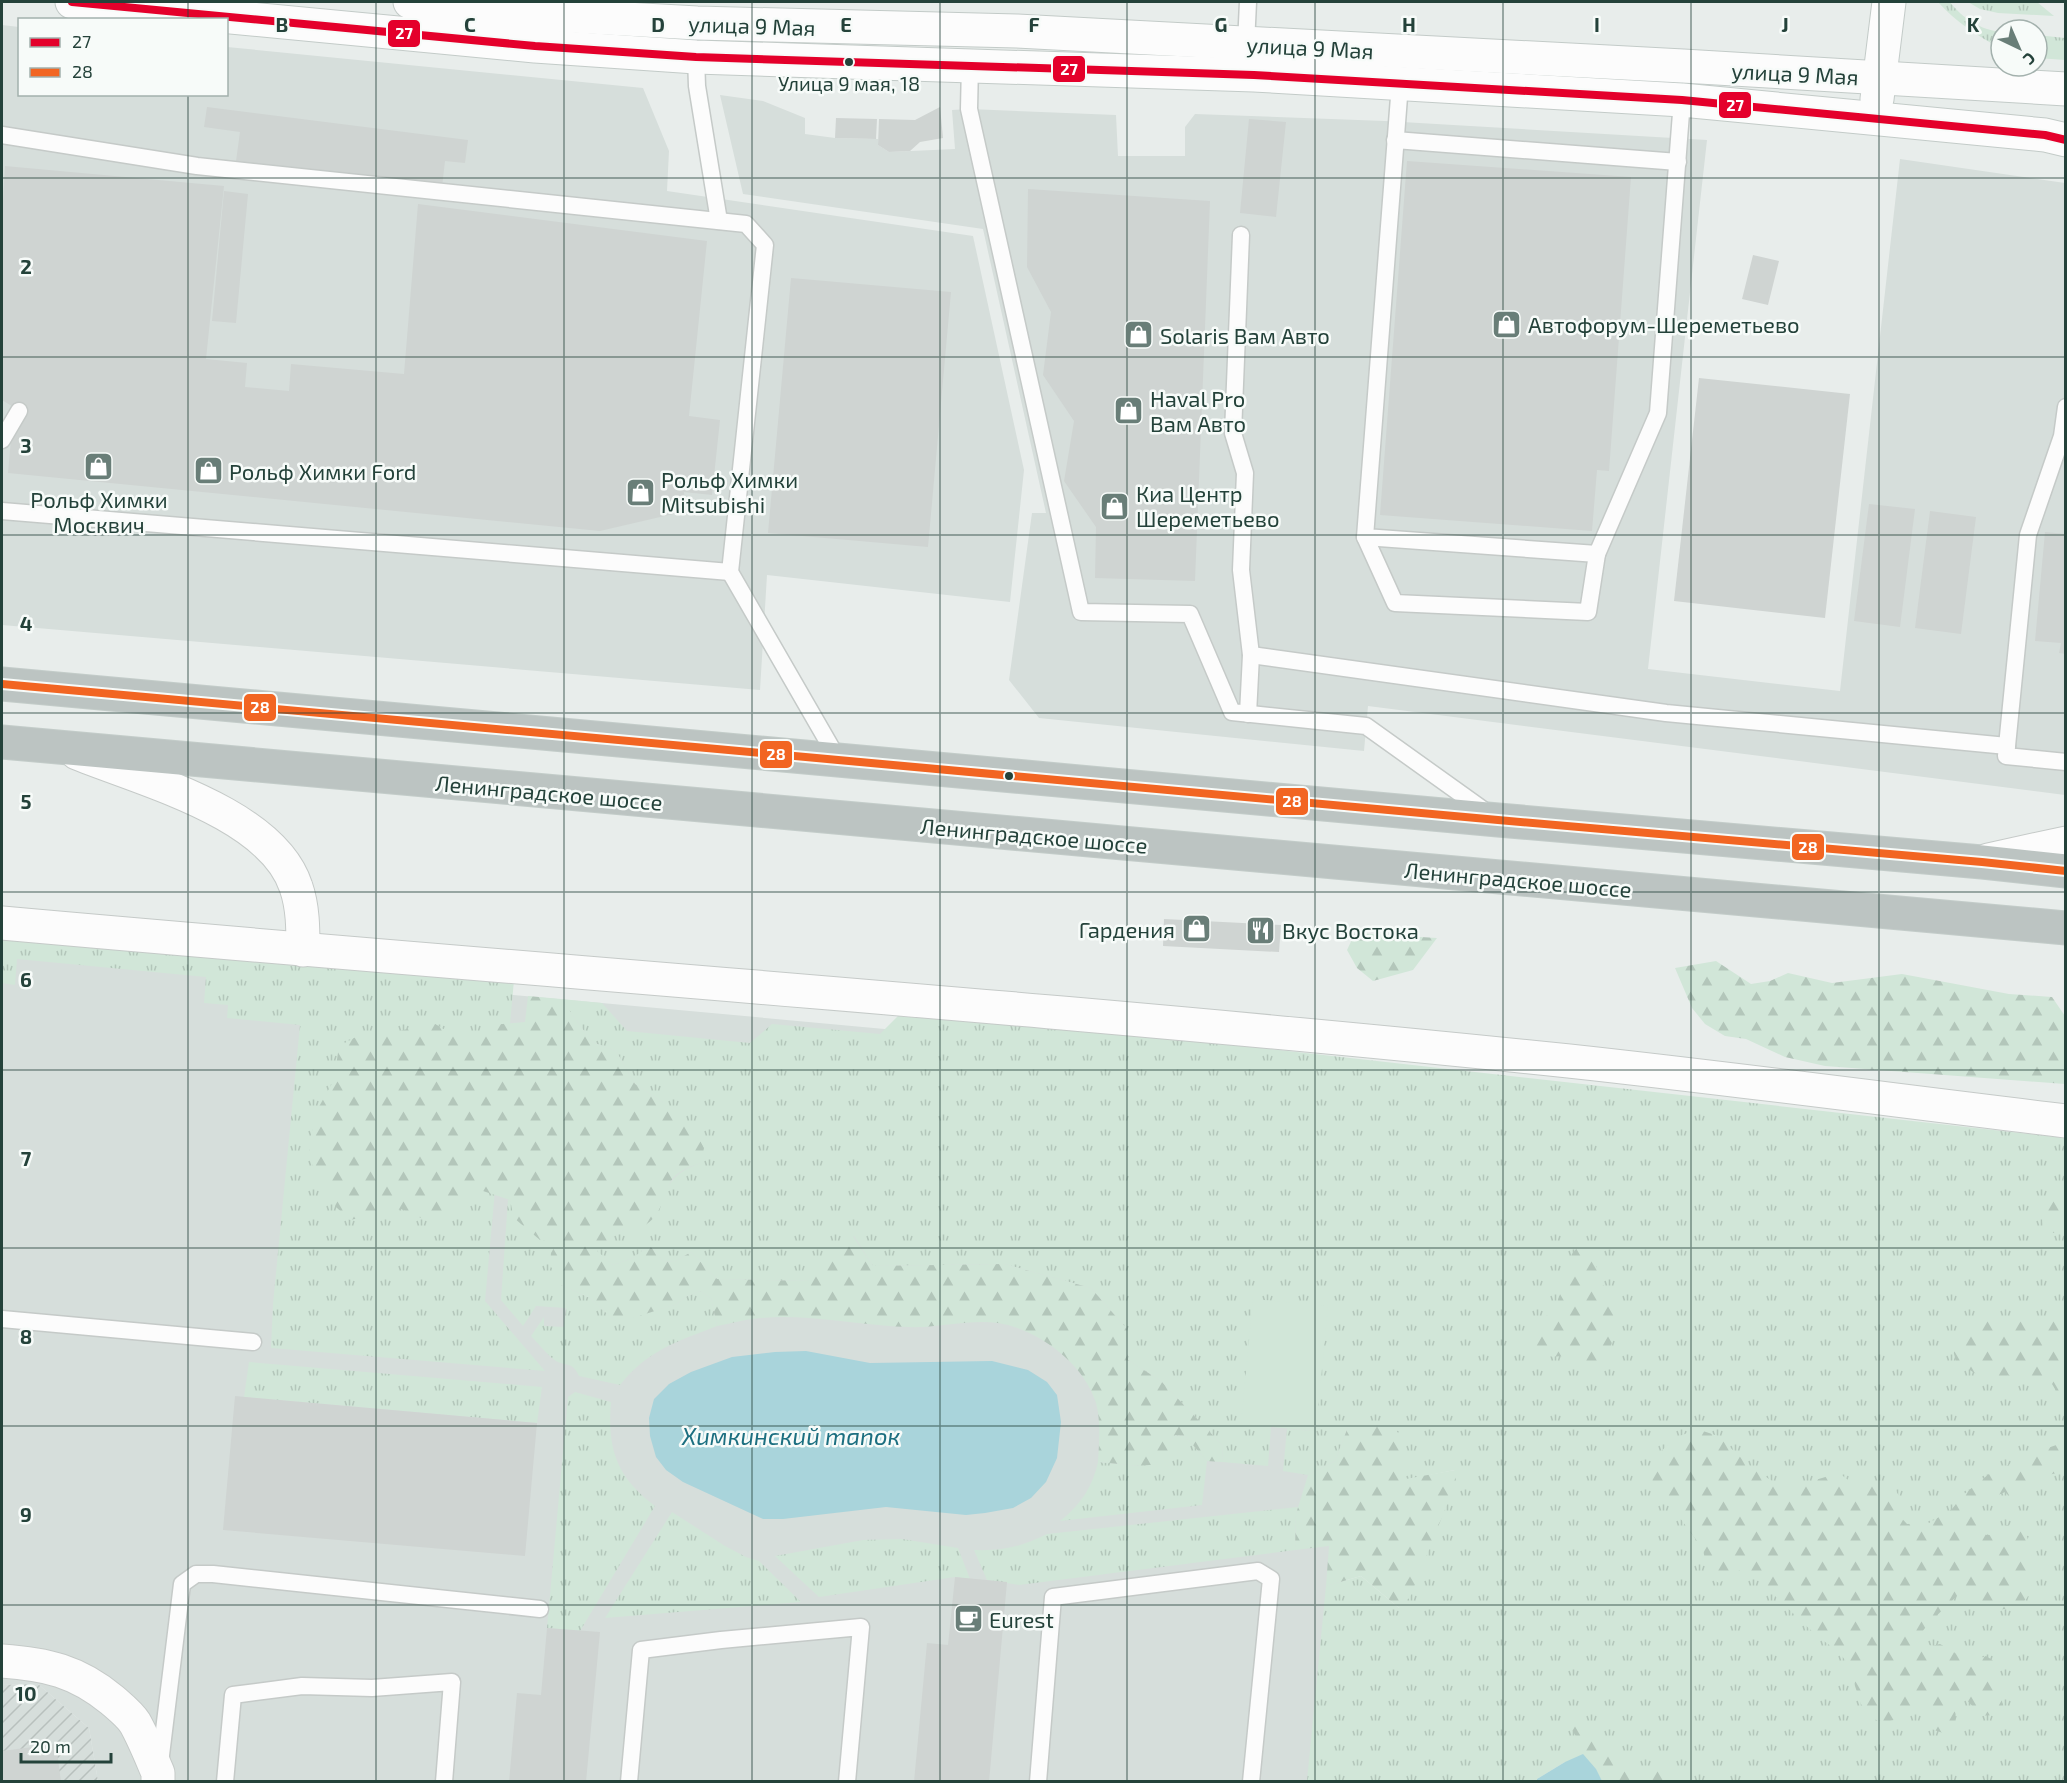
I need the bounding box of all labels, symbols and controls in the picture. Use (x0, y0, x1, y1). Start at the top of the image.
street label: улица 9 Мая (688, 10, 816, 41)
text: B (276, 12, 288, 36)
text: C (464, 12, 476, 36)
text: D (651, 12, 665, 36)
text: E (840, 12, 852, 36)
text: F (1028, 12, 1040, 36)
text: G (1215, 12, 1227, 36)
text: H (1402, 12, 1416, 36)
text: I (1594, 12, 1600, 36)
text: J (1781, 12, 1789, 36)
text: K (1967, 12, 1980, 36)
legend (18, 18, 228, 96)
north arrow (1989, 18, 2049, 78)
line badge: 27 (387, 19, 421, 48)
text: 27 (395, 23, 413, 42)
text: 27 (72, 30, 91, 52)
street label: улица 9 Мая (1246, 31, 1374, 64)
text: С (2020, 49, 2040, 69)
line badge: 27 (1052, 55, 1086, 83)
marker: Улица 9 мая, 18 (843, 56, 855, 68)
street label: улица 9 Мая (1731, 57, 1859, 90)
text: 27 (1060, 59, 1078, 78)
text: 28 (72, 60, 93, 82)
place label: Улица 9 мая, 18 (778, 71, 920, 95)
line badge: 27 (1718, 91, 1752, 119)
text: 27 (1726, 95, 1744, 114)
text: 2 (20, 254, 32, 278)
shop icon: Автофорум-Шереметьево (1491, 308, 1523, 340)
place label: Автофорум-Шереметьево (1528, 311, 1800, 338)
shop icon: Solaris Вам Авто (1123, 319, 1155, 351)
place label: Solaris Вам Авто (1160, 322, 1330, 348)
place label: Haval Pro Вам Авто (1150, 385, 1246, 436)
shop icon: Haval Pro Вам Авто (1113, 395, 1145, 427)
text: 3 (20, 433, 32, 457)
shop icon: Рольф Химки Москвич (83, 451, 115, 483)
shop icon: Рольф Химки Ford (192, 455, 224, 487)
place label: Рольф Химки Ford (229, 458, 416, 484)
place label: Рольф Химки Mitsubishi (661, 466, 798, 517)
shop icon: Рольф Химки Mitsubishi (624, 476, 656, 508)
place label: Киа Центр Шереметьево (1136, 480, 1280, 531)
place label: Рольф Химки Москвич (30, 486, 168, 537)
shop icon: Киа Центр Шереметьево (1099, 490, 1131, 522)
text: 4 (20, 611, 33, 635)
line badge: 28 (243, 693, 277, 722)
text: 28 (250, 697, 270, 716)
line badge: 28 (759, 740, 793, 769)
text: 28 (766, 744, 786, 763)
street label: Ленинградское шоссе (434, 769, 664, 815)
unlabelled marker (1003, 770, 1015, 782)
line badge: 28 (1275, 787, 1309, 816)
text: 5 (20, 789, 32, 813)
text: 28 (1282, 791, 1302, 810)
street label: Ленинградское шоссе (919, 812, 1149, 858)
line badge: 28 (1791, 833, 1825, 861)
text: 28 (1798, 837, 1818, 856)
street label: Ленинградское шоссе (1403, 856, 1633, 902)
shop icon: Гардения (1180, 913, 1212, 945)
restaurant icon: Вкус Востока (1245, 914, 1277, 946)
place label: Гардения (1079, 916, 1175, 942)
place label: Вкус Востока (1282, 917, 1419, 944)
text: 6 (20, 967, 32, 991)
text: 7 (21, 1146, 32, 1170)
text: 8 (20, 1324, 32, 1348)
water label: Химкинский тапок (681, 1421, 901, 1450)
text: 9 (20, 1502, 32, 1526)
cafe icon: Eurest (952, 1603, 984, 1635)
place label: Eurest (989, 1606, 1054, 1632)
text: 10 (15, 1681, 37, 1705)
scale bar (21, 1726, 111, 1764)
text: 20 m (30, 1735, 71, 1757)

